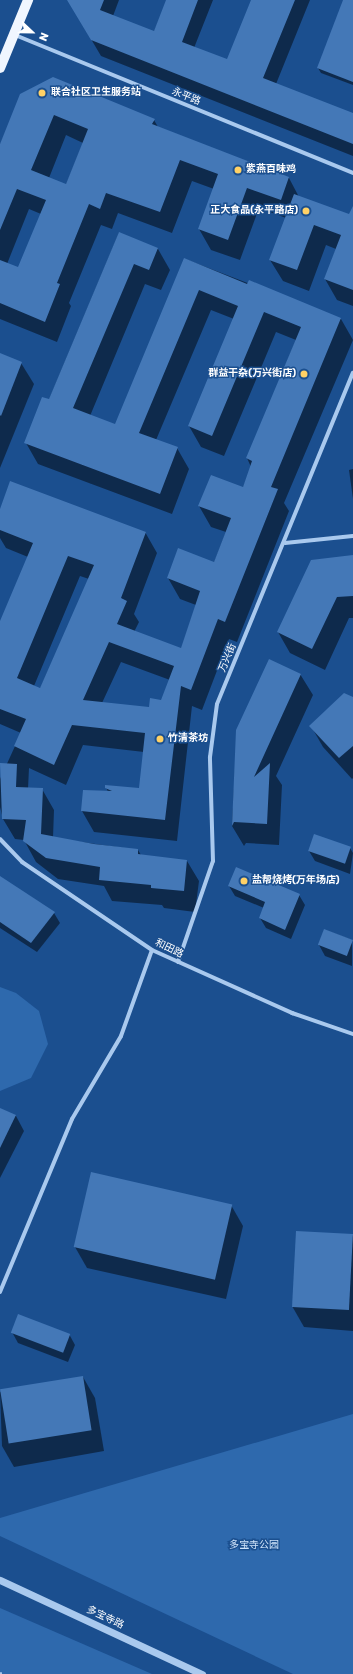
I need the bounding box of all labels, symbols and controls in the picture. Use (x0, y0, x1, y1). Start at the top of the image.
north arrow (12, 12, 52, 52)
text: N (36, 31, 51, 43)
street label: 永平路 (170, 86, 202, 108)
marker: 联合社区卫生服务站 (36, 87, 48, 99)
place label: 联合社区卫生服务站 (51, 87, 141, 99)
place label: 紫燕百味鸡 (246, 164, 296, 176)
marker: 紫燕百味鸡 (233, 165, 243, 175)
place label: 正大食品(永平路店) (210, 205, 298, 217)
marker: 正大食品(永平路店) (301, 206, 311, 216)
place label: 群益干杂(万兴街店) (208, 368, 296, 380)
marker: 群益干杂(万兴街店) (299, 369, 309, 379)
street label: 万兴街 (217, 642, 239, 674)
place label: 竹清茶坊 (168, 733, 208, 745)
marker: 竹清茶坊 (155, 734, 165, 744)
place label: 盐帮烧烤(万年场店) (252, 875, 340, 887)
marker: 盐帮烧烤(万年场店) (239, 876, 249, 886)
street label: 和田路 (153, 937, 185, 961)
park label: 多宝寺公园 (229, 1540, 279, 1552)
street label: 多宝寺路 (84, 1604, 126, 1632)

